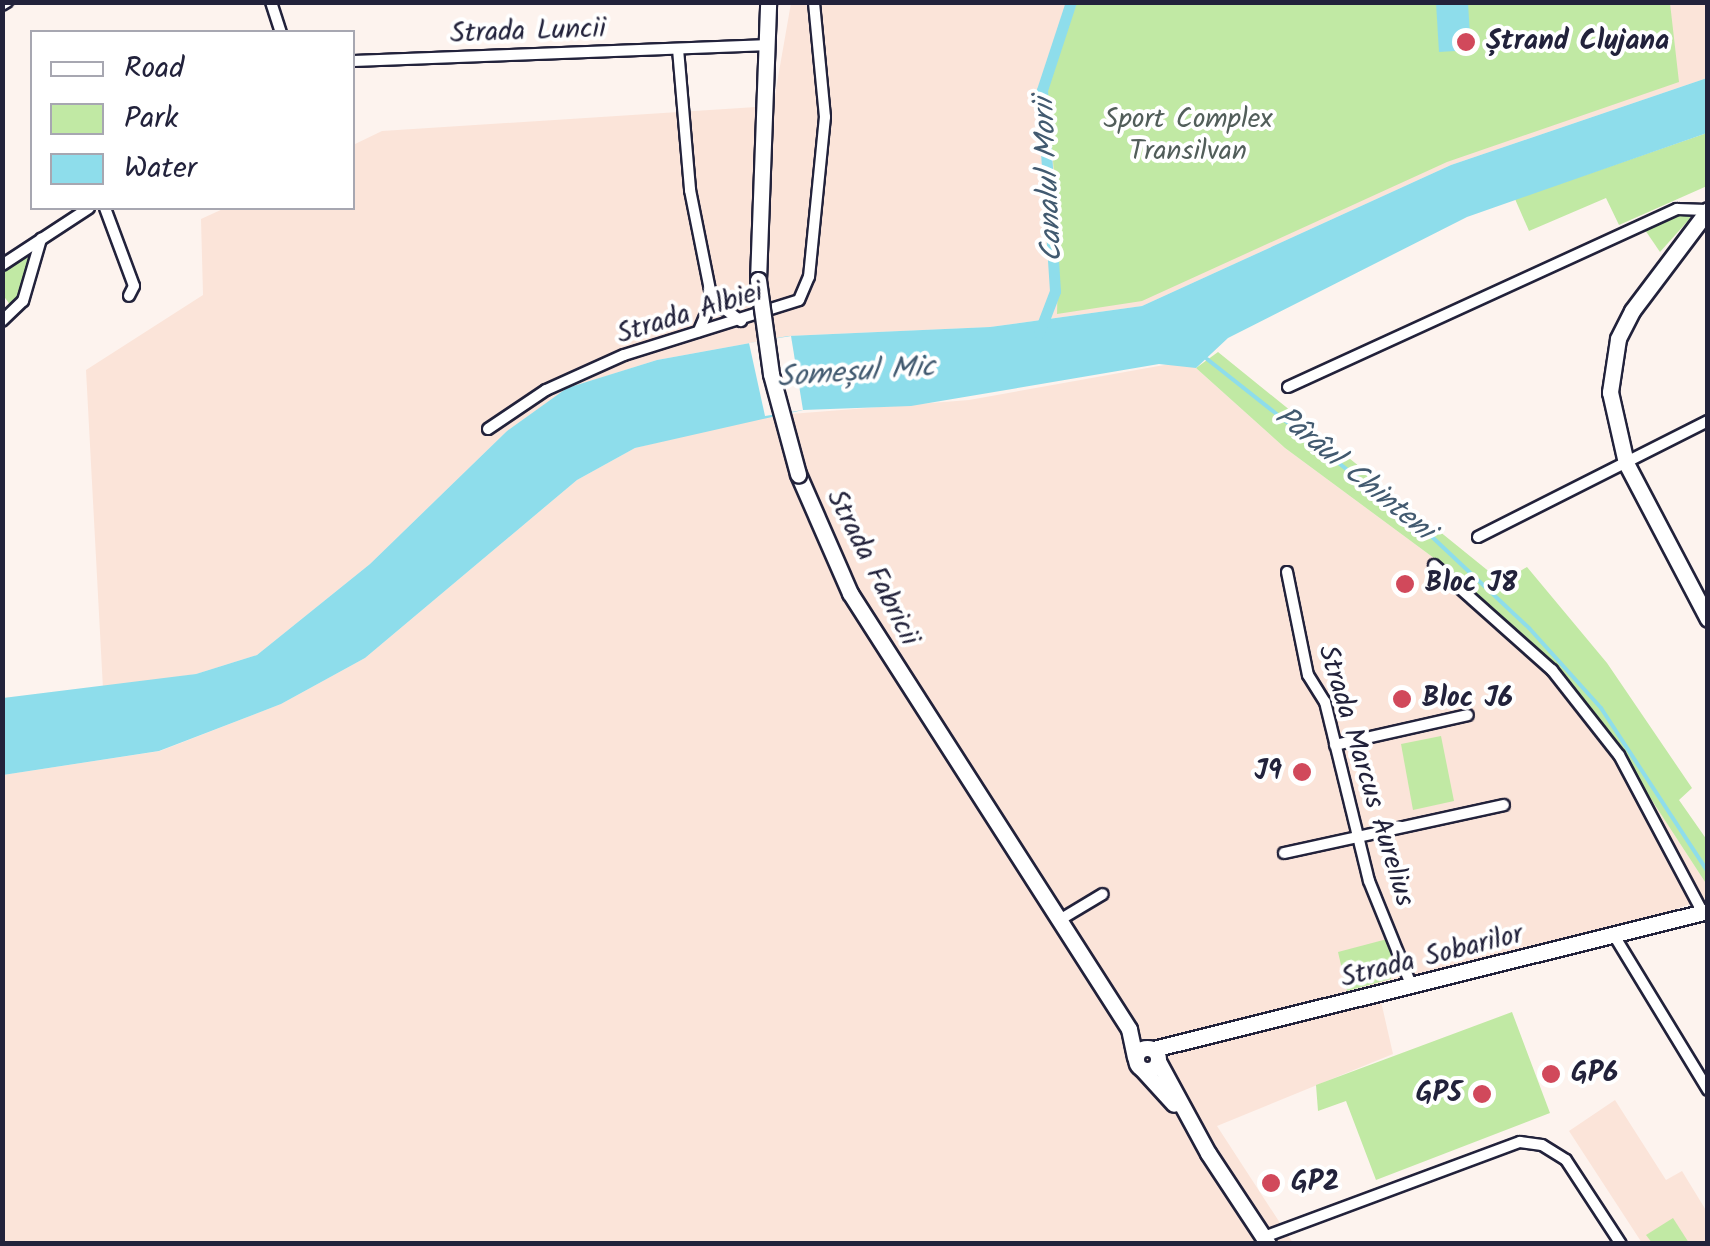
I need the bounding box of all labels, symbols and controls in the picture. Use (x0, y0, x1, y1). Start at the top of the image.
street label: Strada Luncii (450, 12, 606, 52)
place label: Ștrand Clujana (1486, 25, 1669, 59)
legend (30, 30, 355, 210)
marker: Ștrand Clujana (1455, 31, 1477, 53)
text: Road (124, 45, 184, 93)
text: Park (124, 95, 178, 143)
water label: Canalul Morii (1027, 97, 1071, 263)
park label: Sport Complex Transilvan (1104, 103, 1272, 169)
text: Water (124, 145, 197, 193)
street label: Strada Albiei (613, 276, 767, 352)
water label: Someșul Mic (776, 350, 936, 396)
water label: Pârâul Chinteni (1267, 399, 1441, 549)
street label: Strada Fabricii (818, 484, 926, 652)
place label: Bloc J8 (1425, 567, 1517, 601)
marker: Bloc J8 (1394, 573, 1416, 595)
street label: Strada Marcus Aurelius (1309, 641, 1421, 911)
place label: Bloc J6 (1422, 682, 1513, 716)
marker: Bloc J6 (1391, 688, 1413, 710)
place label: J9 (1254, 755, 1282, 789)
marker: J9 (1291, 761, 1313, 783)
street label: Strada Sobarilor (1337, 918, 1527, 996)
place label: GP6 (1571, 1057, 1618, 1091)
marker: GP6 (1540, 1063, 1562, 1085)
place label: GP5 (1416, 1077, 1462, 1111)
marker: GP5 (1471, 1083, 1493, 1105)
place label: GP2 (1291, 1166, 1339, 1200)
marker: GP2 (1260, 1172, 1282, 1194)

